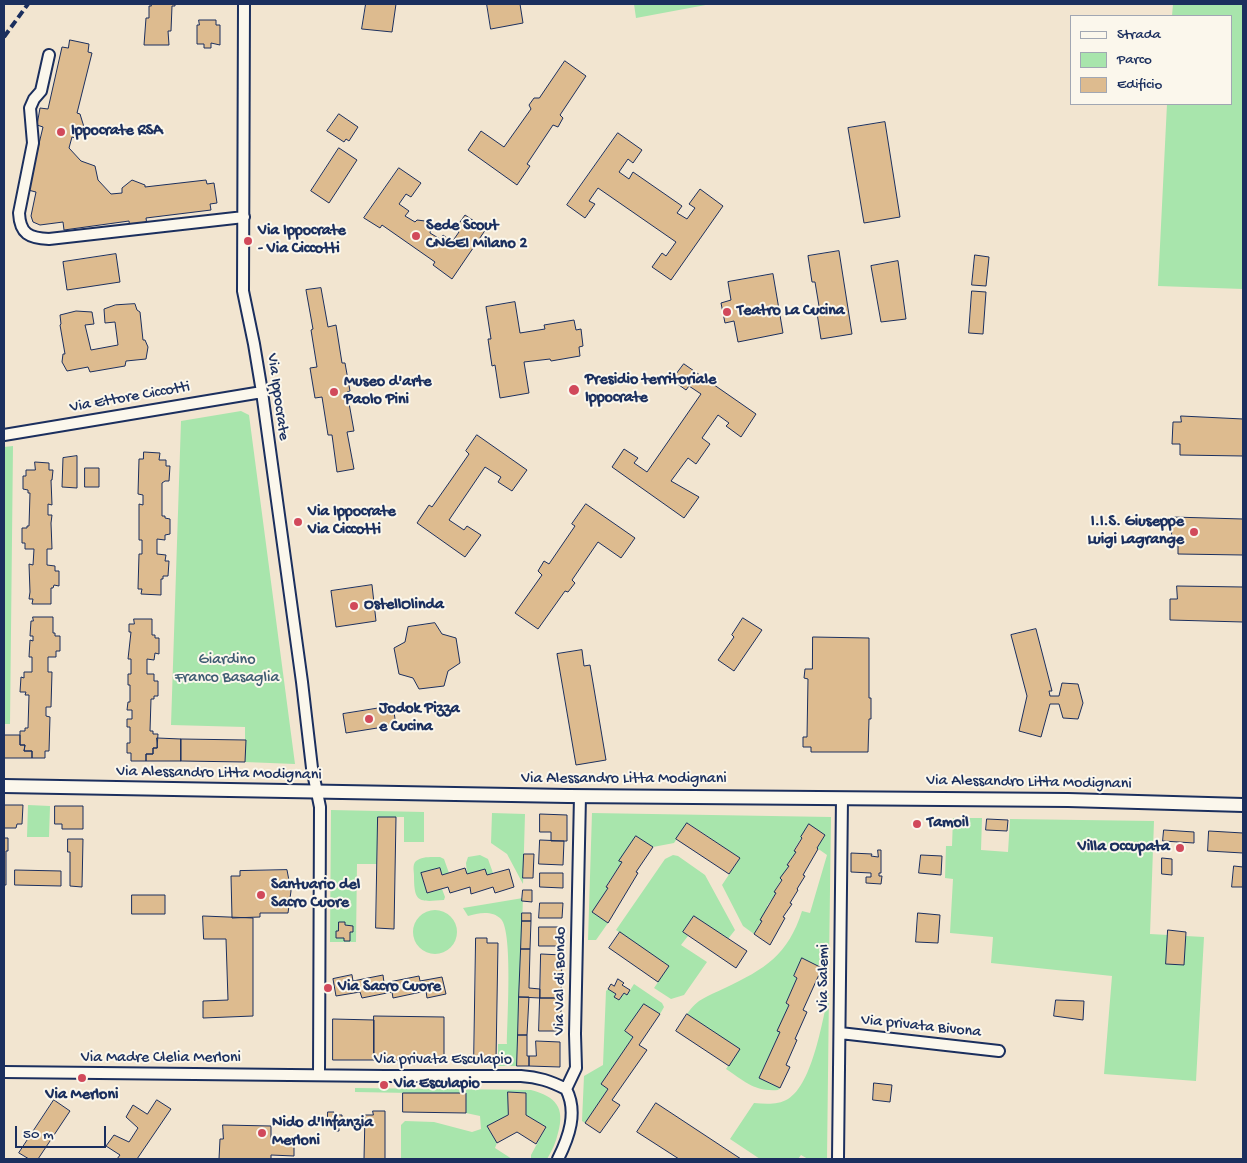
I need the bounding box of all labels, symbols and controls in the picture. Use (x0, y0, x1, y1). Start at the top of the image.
legend (1070, 15, 1232, 105)
text: Strada (1117, 26, 1161, 44)
text: Parco (1117, 51, 1152, 69)
text: Edificio (1117, 76, 1162, 94)
place label: Ippocrate RSA (71, 122, 163, 142)
marker: Ippocrate RSA (55, 126, 67, 138)
place label: Sede Scout CNGEI Milano 2 (426, 217, 527, 255)
place label: Via Ippocrate - Via Ciccotti (258, 222, 346, 260)
marker: Sede Scout CNGEI Milano 2 (410, 230, 422, 242)
marker: Via Ippocrate - Via Ciccotti (242, 235, 254, 247)
place label: Teatro La Cucina (737, 302, 845, 322)
marker: Teatro La Cucina (721, 306, 733, 318)
street label: Via Ippocrate (261, 352, 293, 442)
place label: Presidio territoriale Ippocrate (585, 371, 716, 409)
place label: Museo d'arte Paolo Pini (344, 373, 432, 411)
street label: Via Ettore Ciccotti (68, 378, 192, 418)
marker: Presidio territoriale Ippocrate (567, 383, 581, 397)
marker: Museo d'arte Paolo Pini (328, 386, 340, 398)
place label: Via Ippocrate Via Ciccotti (308, 503, 396, 541)
place label: I.I.S. Giuseppe Luigi Lagrange (1087, 513, 1184, 551)
marker: Via Ippocrate Via Ciccotti (292, 516, 304, 528)
marker: I.I.S. Giuseppe Luigi Lagrange (1188, 526, 1200, 538)
place label: OstellOlinda (364, 596, 444, 616)
marker: OstellOlinda (348, 600, 360, 612)
park label: Giardino Franco Basaglia (175, 651, 279, 689)
place label: Jodok Pizza e Cucina (379, 700, 460, 738)
marker: Jodok Pizza e Cucina (363, 713, 375, 725)
street label: Via Alessandro Litta Modignani (116, 763, 322, 785)
street label: Via Alessandro Litta Modignani (521, 770, 727, 790)
street label: Via Alessandro Litta Modignani (926, 772, 1132, 794)
place label: Tamoil (927, 814, 969, 834)
marker: Tamoil (911, 818, 923, 830)
place label: Villa Occupata (1078, 838, 1170, 858)
marker: Villa Occupata (1174, 842, 1186, 854)
place label: Santuario del Sacro Cuore (271, 876, 360, 914)
marker: Santuario del Sacro Cuore (255, 889, 267, 901)
street label: Via Val di Bondo (550, 927, 572, 1035)
street label: Via Salemi (815, 944, 835, 1012)
place label: Via Sacro Cuore (338, 978, 441, 998)
marker: Via Sacro Cuore (322, 982, 334, 994)
street label: Via privata Bivona (860, 1011, 982, 1043)
street label: Via Madre Clelia Merloni (81, 1049, 241, 1069)
street label: Via privata Esculapio (374, 1051, 512, 1071)
marker: Via Merloni (76, 1072, 88, 1084)
place label: Via Esculapio (394, 1075, 480, 1095)
marker: Via Esculapio (378, 1079, 390, 1091)
place label: Via Merloni (46, 1086, 118, 1106)
place label: Nido d'Infanzia Merloni (272, 1114, 373, 1152)
scale bar (18, 1116, 109, 1148)
text: 50 m (23, 1126, 54, 1144)
marker: Nido d'Infanzia Merloni (256, 1127, 268, 1139)

